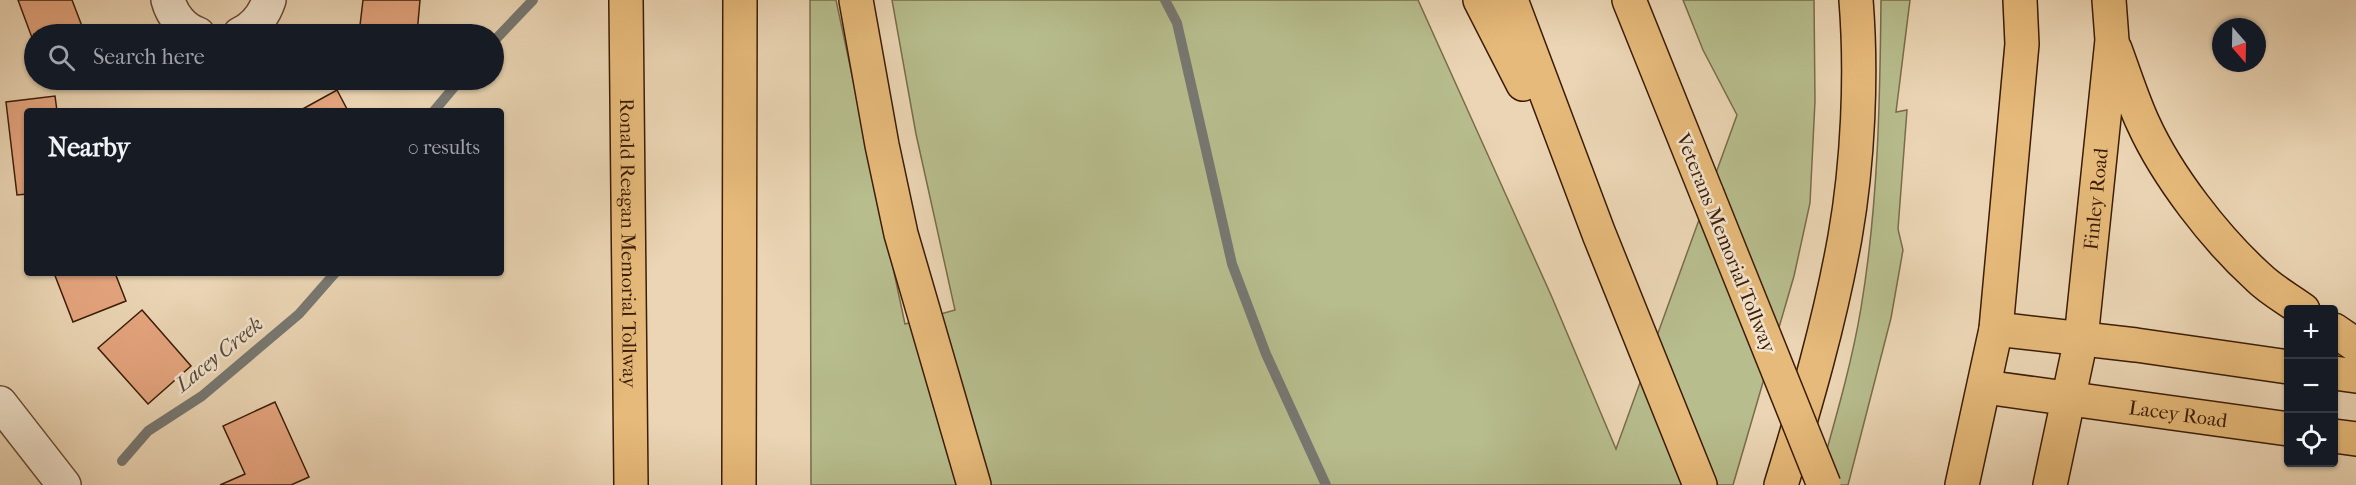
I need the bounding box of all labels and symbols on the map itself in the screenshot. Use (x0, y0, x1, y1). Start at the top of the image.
north arrow (2212, 18, 2266, 72)
street label: Ronald Reagan Memorial Tollway (616, 98, 642, 389)
street label: Veterans Memorial Tollway (1671, 129, 1781, 357)
street label: Finley Road (2079, 146, 2112, 251)
water label: Lacey Creek (169, 311, 268, 398)
street label: Lacey Road (2127, 396, 2230, 432)

